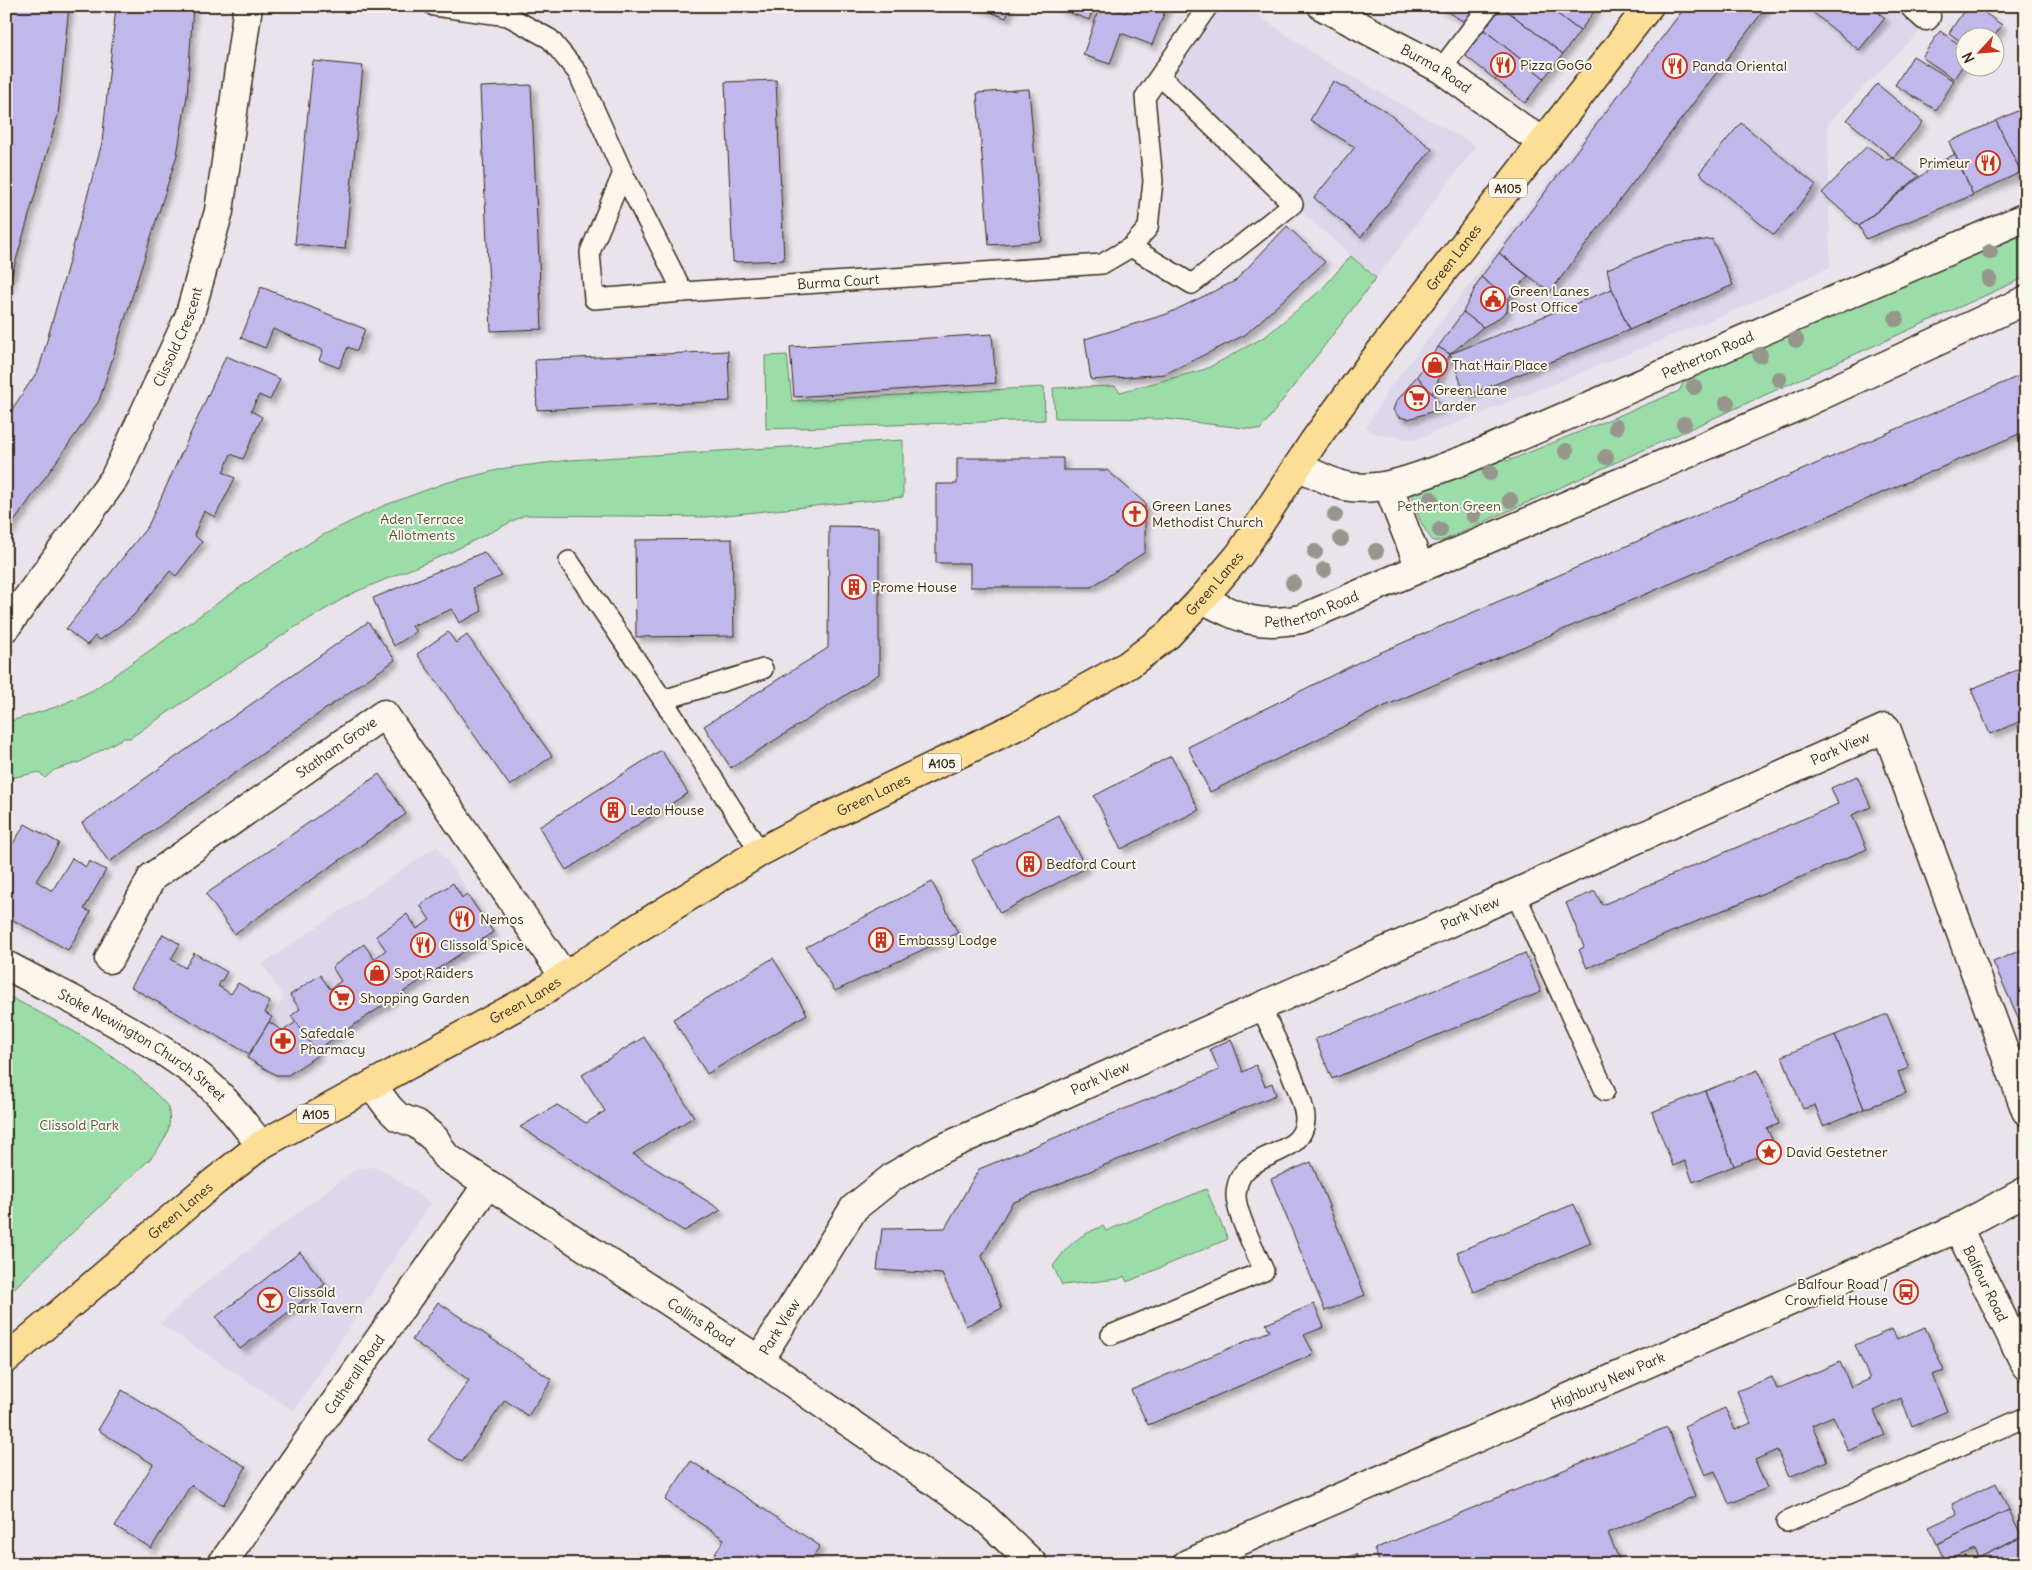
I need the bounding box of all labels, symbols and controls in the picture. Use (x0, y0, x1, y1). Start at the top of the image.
north arrow (1954, 28, 2004, 78)
street label: Burma Road (1398, 40, 1475, 97)
text: N (1958, 49, 1979, 66)
restaurant icon: Pizza GoGo (1490, 52, 1516, 78)
restaurant icon: Panda Oriental (1662, 53, 1688, 79)
place label: Pizza GoGo (1520, 56, 1592, 74)
place label: Panda Oriental (1692, 57, 1787, 75)
restaurant icon: Primeur (1975, 150, 2001, 176)
place label: Primeur (1919, 154, 1970, 172)
road number: A105 (1489, 178, 1527, 198)
street label: Green Lanes (1422, 221, 1485, 294)
street label: Burma Court (796, 270, 880, 293)
place label: Green Lanes Post Office (1510, 282, 1589, 316)
street label: Clissold Crescent (149, 285, 206, 390)
public building icon: Green Lanes Post Office (1480, 286, 1506, 312)
street label: Petherton Road (1659, 327, 1756, 383)
shop icon: That Hair Place (1422, 352, 1448, 378)
place label: That Hair Place (1452, 356, 1548, 374)
place label: Green Lane Larder (1434, 381, 1507, 415)
supermarket icon: Green Lane Larder (1404, 385, 1430, 411)
place label: Green Lanes Methodist Church (1152, 497, 1263, 531)
park label: Petherton Green (1397, 497, 1501, 515)
church icon: Green Lanes Methodist Church (1122, 501, 1148, 527)
park label: Aden Terrace Allotments (380, 510, 464, 544)
street label: Green Lanes (1182, 548, 1247, 620)
building icon: Prome House (841, 574, 867, 600)
place label: Prome House (872, 578, 957, 596)
street label: Petherton Road (1264, 587, 1361, 631)
street label: Statham Grove (293, 713, 380, 782)
street label: Park View (1808, 727, 1872, 769)
road number: A105 (923, 754, 961, 772)
street label: Green Lanes (834, 770, 913, 820)
building icon: Ledo House (600, 797, 626, 823)
place label: Ledo House (630, 801, 704, 819)
building icon: Bedford Court (1016, 851, 1042, 877)
place label: Bedford Court (1046, 855, 1136, 873)
street label: Park View (1438, 892, 1503, 934)
restaurant icon: Nemos (449, 906, 475, 932)
place label: Nemos (480, 910, 524, 928)
building icon: Embassy Lodge (868, 927, 894, 953)
place label: Embassy Lodge (898, 931, 997, 949)
restaurant icon: Clissold Spice (410, 932, 436, 958)
place label: Clissold Spice (440, 936, 524, 954)
shop icon: Spot Raiders (364, 960, 390, 986)
place label: Spot Raiders (394, 964, 473, 982)
street label: Green Lanes (486, 973, 564, 1028)
street label: Stoke Newington Church Street (55, 985, 230, 1105)
supermarket icon: Shopping Garden (329, 985, 355, 1011)
place label: Shopping Garden (360, 989, 470, 1007)
place label: Safedale Pharmacy (300, 1024, 365, 1058)
pharmacy icon: Safedale Pharmacy (270, 1028, 296, 1054)
street label: Park View (1068, 1057, 1133, 1099)
road number: A105 (297, 1104, 335, 1124)
park label: Clissold Park (39, 1116, 119, 1134)
place icon: David Gestetner (1756, 1139, 1782, 1165)
place label: David Gestetner (1786, 1143, 1888, 1161)
street label: Green Lanes (144, 1178, 217, 1243)
street label: Balfour Road (1959, 1243, 2012, 1325)
place label: Balfour Road / Crowfield House (1784, 1275, 1888, 1309)
bus stop icon: Balfour Road / Crowfield House (1893, 1279, 1919, 1305)
place label: Clissold Park Tavern (288, 1283, 363, 1317)
bar icon: Clissold Park Tavern (257, 1287, 283, 1313)
street label: Collins Road (664, 1294, 738, 1351)
street label: Park View (755, 1296, 804, 1358)
street label: Catherall Road (320, 1331, 389, 1418)
street label: Highbury New Park (1548, 1348, 1667, 1413)

